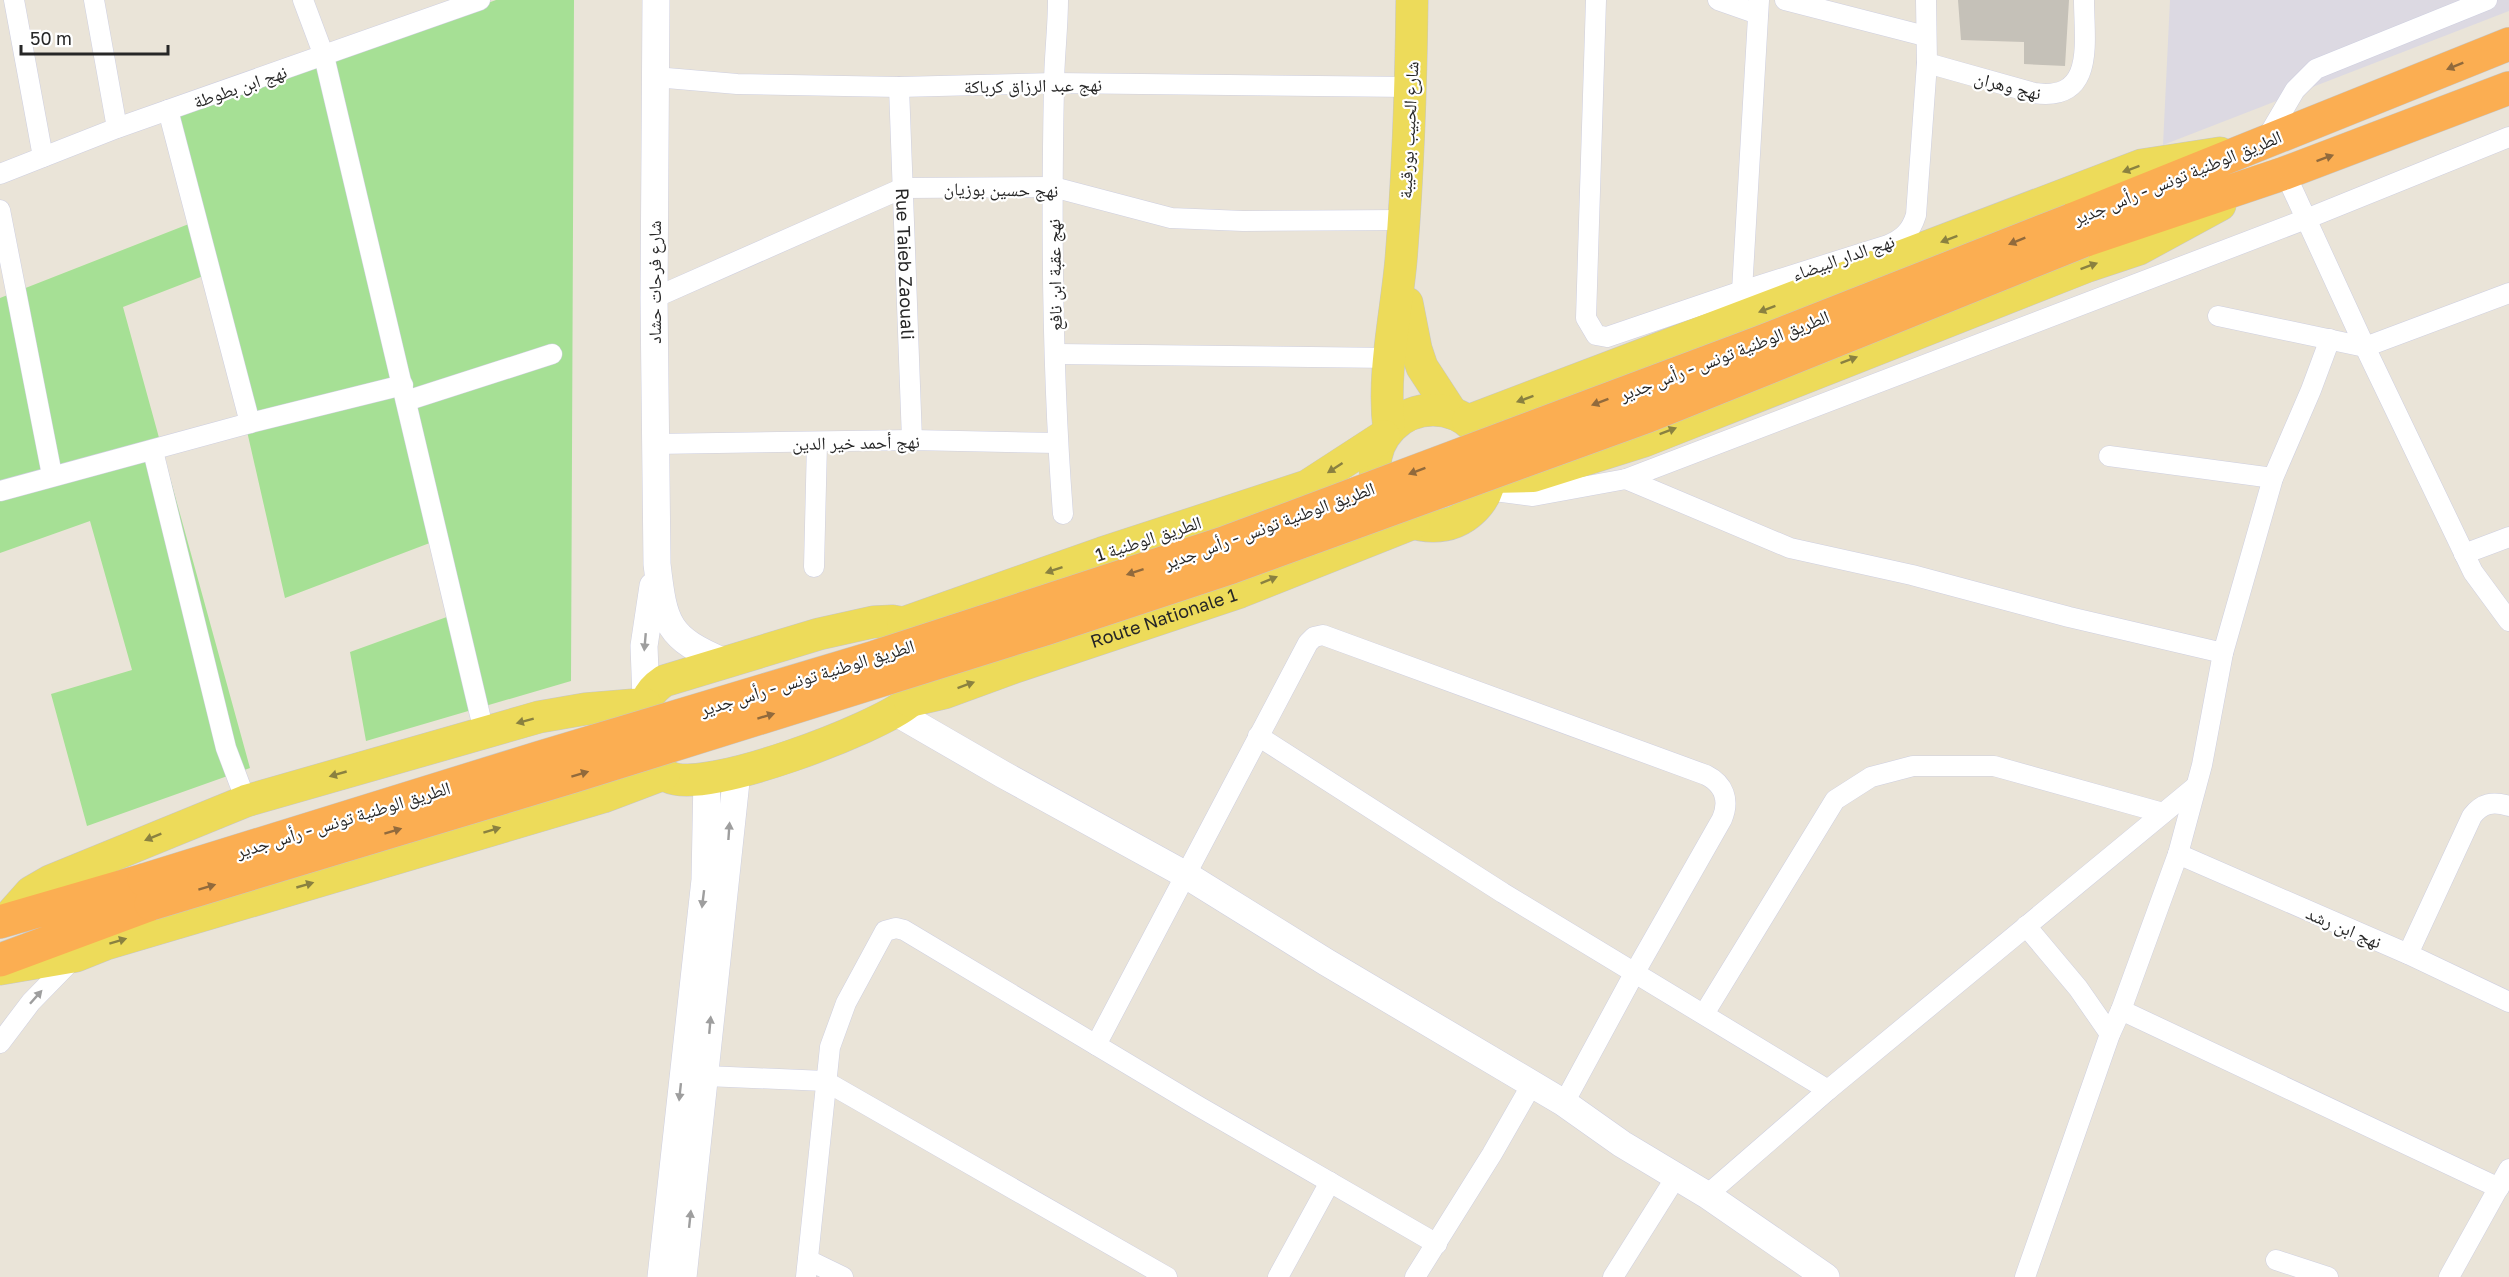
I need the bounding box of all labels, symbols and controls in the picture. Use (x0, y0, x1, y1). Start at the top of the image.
scale bar (21, 18, 168, 56)
text: 50 m (30, 27, 72, 49)
street label: نهج ابن بطوطة (190, 60, 290, 114)
street label: شارع الحبيب بورقيبة (1393, 61, 1424, 199)
one-way arrow (2445, 61, 2463, 71)
street label: نهج وهران (1972, 66, 2044, 106)
street label: نهج عبد الرزاق كرباكة (964, 73, 1102, 99)
street label: الطريق الوطنية تونس - رأس جدير (2069, 125, 2285, 230)
one-way arrow (2317, 153, 2335, 163)
one-way arrow (2122, 165, 2140, 175)
street label: نهج حسين بوزيان (943, 177, 1059, 203)
street label: Rue Taieb Zaouali (892, 188, 919, 340)
street label: نهج عقبة ابن نافع (1042, 219, 1068, 331)
street label: شارع فرحات حشاد (643, 220, 666, 344)
street label: نهج الدار البيضاء (1789, 229, 1898, 287)
one-way arrow (1940, 235, 1958, 244)
one-way arrow (2007, 236, 2025, 246)
one-way arrow (2081, 261, 2099, 271)
street label: الطريق الوطنية تونس - رأس جدير (1615, 305, 1832, 406)
one-way arrow (1758, 305, 1776, 314)
one-way arrow (1840, 355, 1858, 364)
one-way arrow (1516, 395, 1534, 405)
one-way arrow (1591, 398, 1609, 408)
one-way arrow (1659, 426, 1677, 436)
street label: نهج أحمد خير الدين (792, 430, 920, 456)
one-way arrow (1327, 462, 1343, 473)
one-way arrow (1408, 466, 1426, 476)
street label: الطريق الوطنية تونس - رأس جدير (1160, 477, 1378, 575)
street label: الطريق الوطنية 1 (1092, 510, 1204, 566)
one-way arrow (1045, 565, 1063, 575)
one-way arrow (1126, 568, 1144, 577)
one-way arrow (1261, 575, 1279, 585)
street label: Route Nationale 1 (1087, 583, 1240, 652)
one-way arrow (640, 633, 650, 652)
street label: الطريق الوطنية تونس - رأس جدير (696, 634, 917, 721)
one-way arrow (957, 680, 975, 690)
one-way arrow (757, 711, 775, 720)
one-way arrow (516, 717, 534, 726)
one-way arrow (571, 769, 589, 778)
one-way arrow (329, 770, 347, 780)
street label: الطريق الوطنية تونس - رأس جدير (232, 776, 453, 863)
one-way arrow (725, 821, 734, 840)
one-way arrow (483, 825, 501, 835)
one-way arrow (385, 826, 403, 835)
one-way arrow (144, 832, 162, 842)
one-way arrow (296, 880, 314, 889)
one-way arrow (198, 882, 216, 891)
one-way arrow (698, 889, 707, 908)
street label: نهج ابن رشد (2302, 901, 2385, 955)
one-way arrow (108, 935, 127, 945)
one-way arrow (29, 990, 42, 1005)
one-way arrow (705, 1015, 715, 1034)
one-way arrow (675, 1083, 685, 1102)
one-way arrow (685, 1209, 695, 1228)

